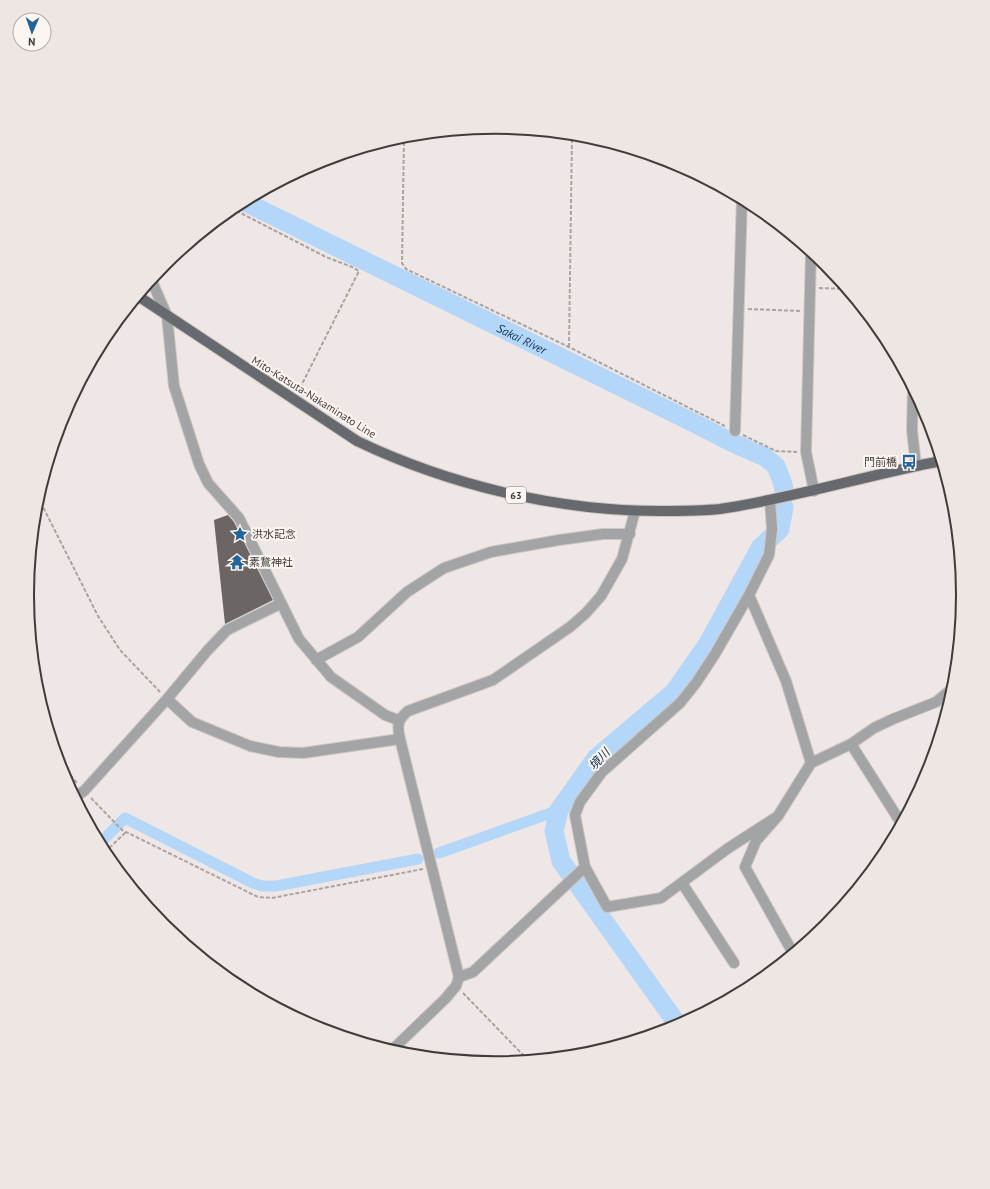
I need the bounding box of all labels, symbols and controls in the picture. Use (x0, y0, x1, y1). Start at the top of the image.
north arrow (12, 12, 52, 52)
text: N (28, 35, 36, 49)
water label: Sakai River (495, 320, 550, 357)
street label: Mito-Katsuta-Nakaminato Line (249, 353, 379, 441)
bus stop icon: 門前橋 (900, 453, 918, 471)
place label: 門前橋 (864, 455, 897, 469)
road number: 63 (506, 487, 526, 503)
place icon: 洪水記念 (231, 525, 249, 543)
place label: 洪水記念 (252, 527, 296, 541)
temple icon: 素鵞神社 (228, 553, 246, 571)
place label: 素鵞神社 (249, 555, 293, 569)
water label: 境川 (585, 744, 614, 773)

